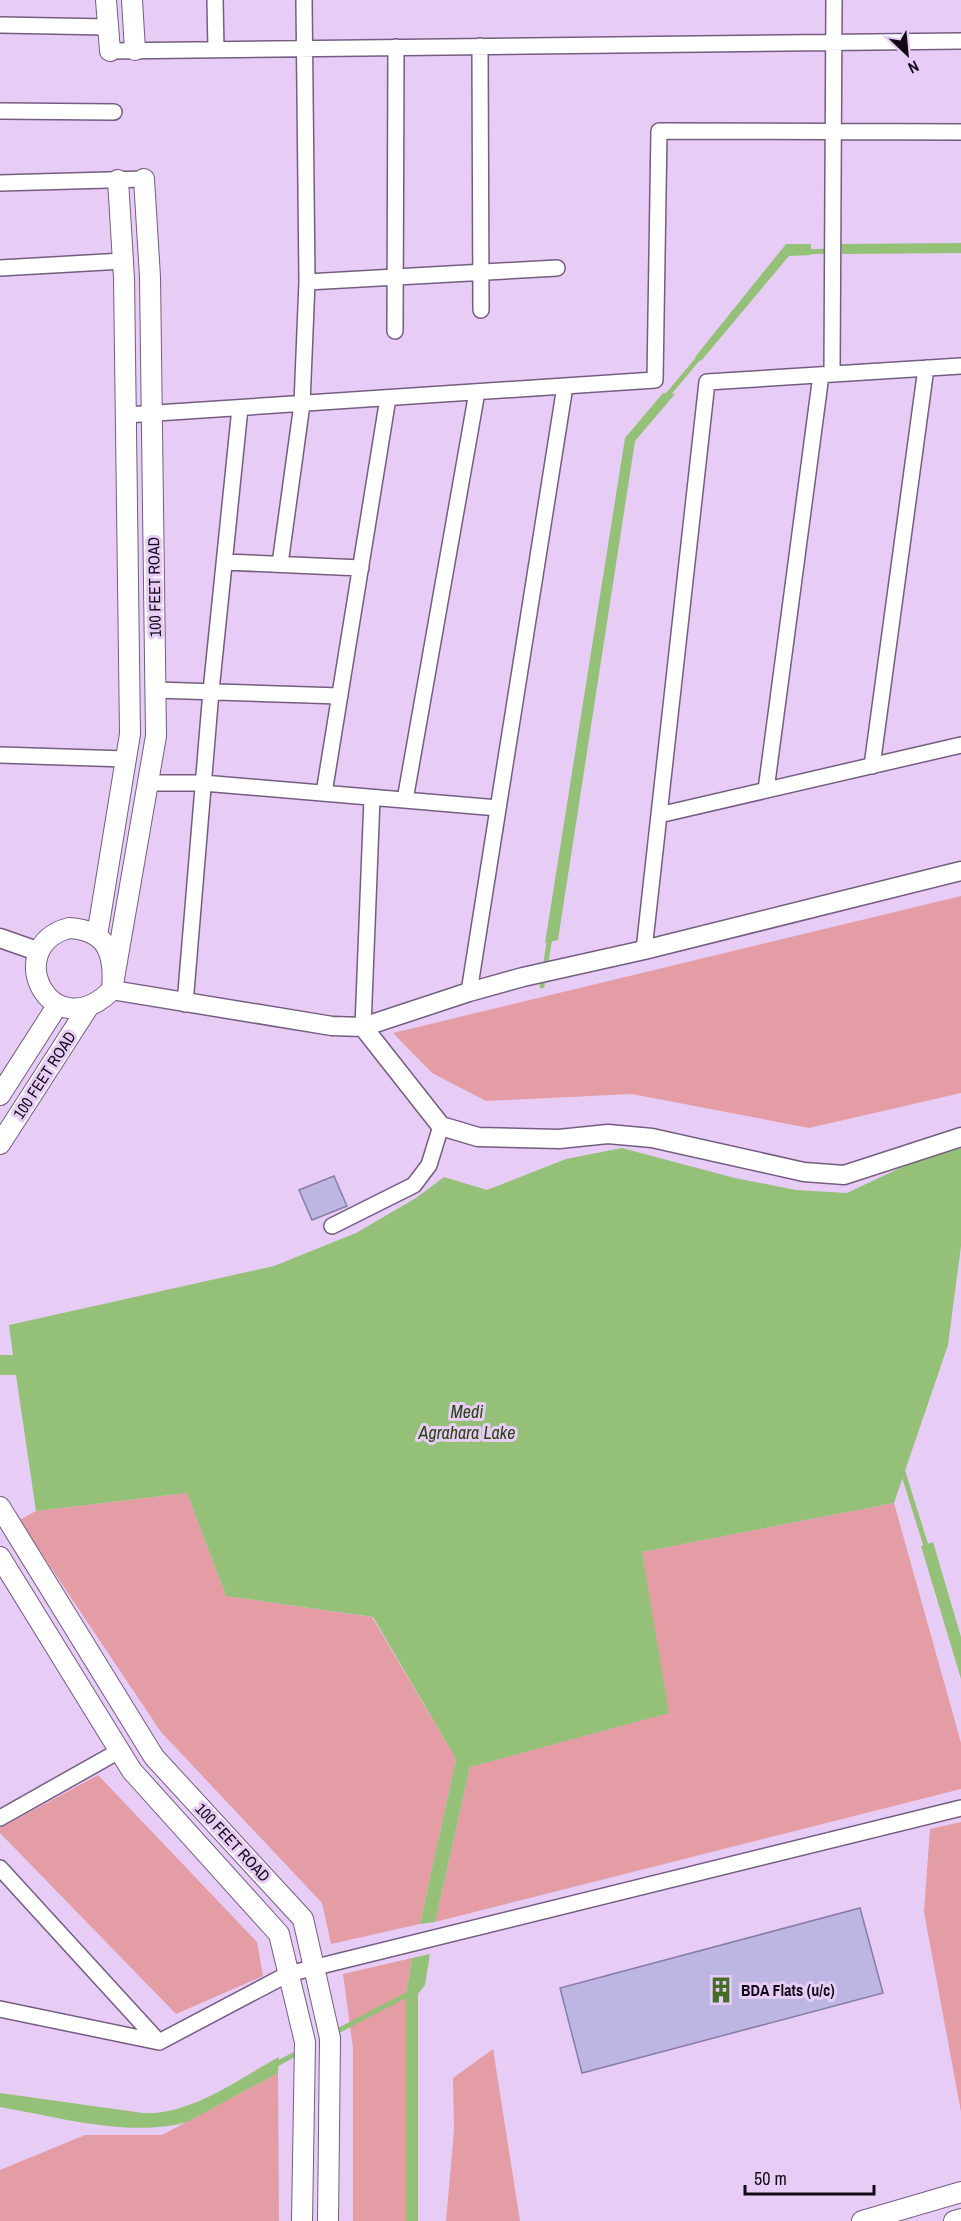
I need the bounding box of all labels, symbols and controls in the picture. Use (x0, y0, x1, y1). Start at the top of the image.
north arrow (877, 24, 937, 84)
text: N (904, 56, 923, 79)
street label: 100 FEET ROAD (142, 537, 166, 637)
street label: 100 FEET ROAD (7, 1027, 81, 1123)
water label: Medi Agrahara Lake (418, 1399, 515, 1445)
street label: 100 FEET ROAD (191, 1798, 275, 1886)
building icon: BDA Flats (u/c) (706, 1975, 736, 2005)
place label: BDA Flats (u/c) (741, 1979, 835, 2001)
scale bar (745, 2158, 874, 2196)
text: 50 m (754, 2166, 787, 2191)

